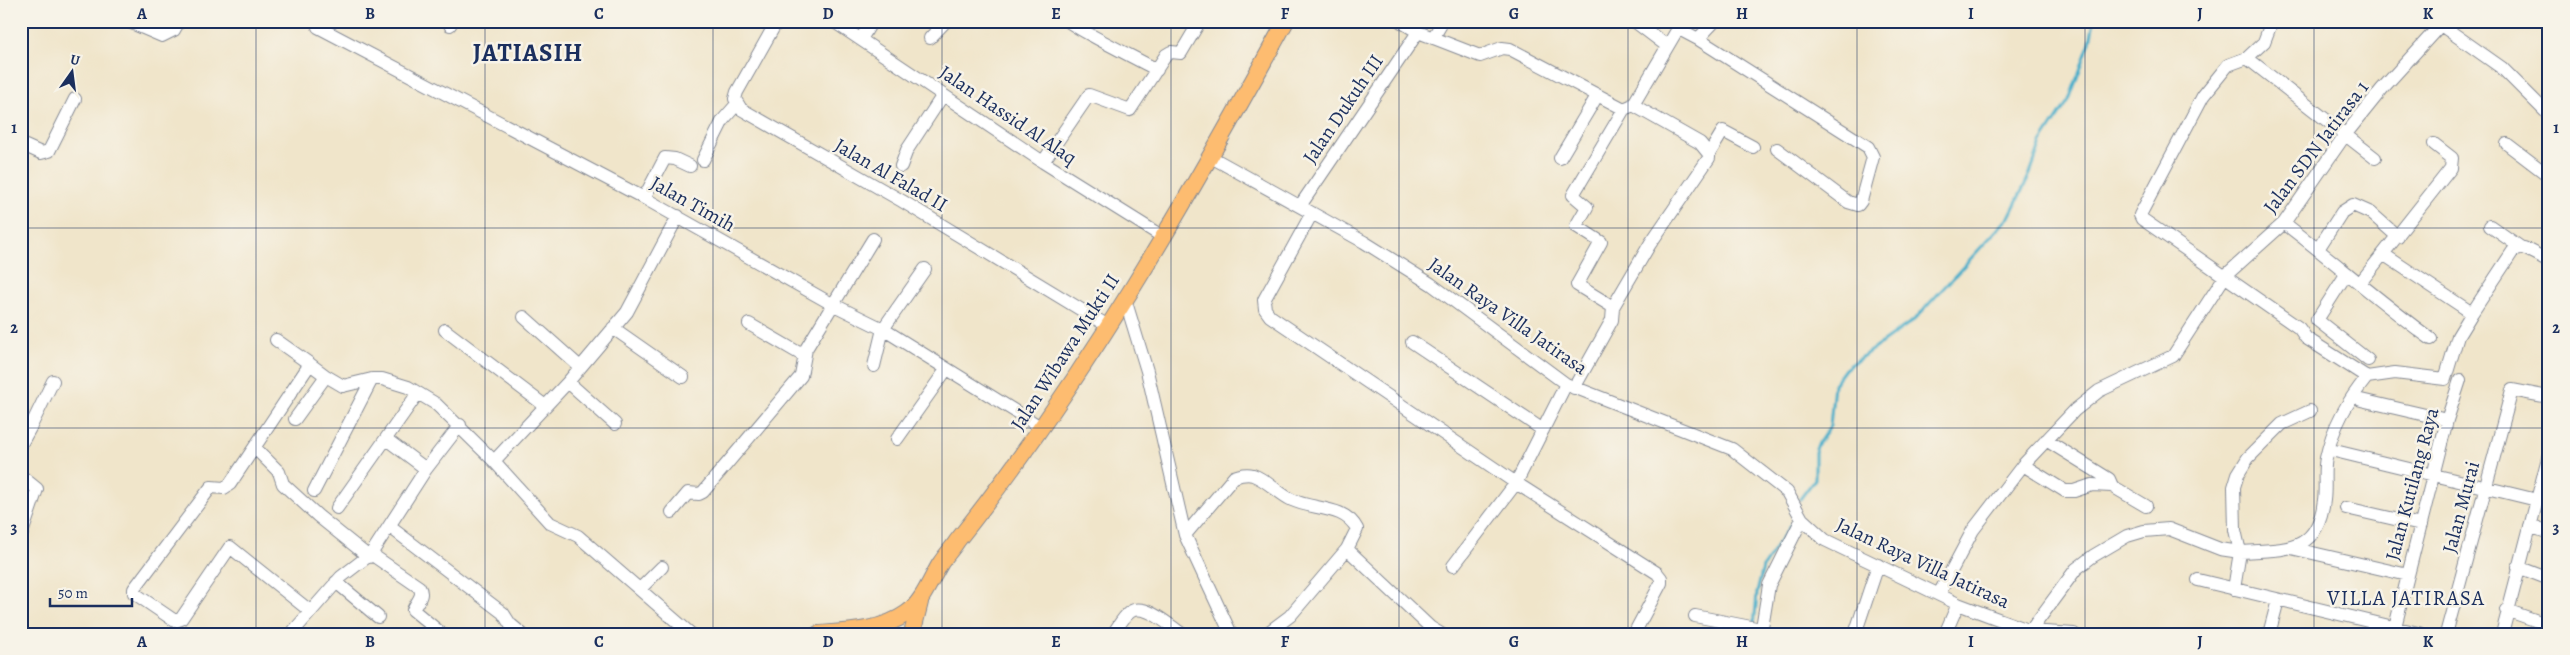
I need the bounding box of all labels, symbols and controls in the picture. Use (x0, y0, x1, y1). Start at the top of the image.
text: A (136, 3, 148, 25)
text: B (365, 3, 375, 25)
text: C (594, 3, 604, 25)
text: D (822, 3, 834, 25)
text: E (1051, 3, 1061, 25)
text: F (1281, 3, 1290, 25)
text: G (1509, 3, 1519, 25)
text: H (1736, 3, 1748, 25)
text: I (1968, 3, 1974, 25)
text: J (2197, 3, 2203, 25)
text: K (2423, 3, 2434, 25)
district label: JATIASIH (473, 36, 583, 70)
north arrow (48, 48, 98, 98)
street label: Jalan Dukuh III (1296, 49, 1390, 169)
text: U (68, 50, 82, 70)
street label: Jalan Hassid Al Alaq (934, 59, 1082, 171)
street label: Jalan SDN Jatirasa 1 (2257, 75, 2375, 219)
text: 1 (11, 117, 17, 139)
text: 1 (2553, 117, 2559, 139)
street label: Jalan Al Falad II (829, 132, 953, 218)
street label: Jalan Timih (646, 170, 741, 239)
street label: Jalan Raya Villa Jatirasa (1423, 251, 1594, 382)
street label: Jalan Wibawa Mukti II (1004, 268, 1126, 436)
text: 2 (10, 317, 18, 339)
text: 2 (2552, 317, 2560, 339)
street label: Jalan Kutilang Raya (2379, 404, 2446, 564)
street label: Jalan Murai (2436, 458, 2486, 556)
street label: Jalan Raya Villa Jatirasa (1832, 511, 2015, 615)
text: 3 (11, 517, 18, 539)
text: 3 (2553, 517, 2560, 539)
scale bar (50, 575, 132, 607)
text: 50 m (58, 583, 88, 603)
district label: VILLA JATIRASA (2326, 584, 2485, 612)
text: A (136, 631, 148, 653)
text: B (365, 631, 375, 653)
text: C (594, 631, 604, 653)
text: D (822, 631, 834, 653)
text: E (1051, 631, 1061, 653)
text: F (1281, 631, 1290, 653)
text: G (1509, 631, 1519, 653)
text: H (1736, 631, 1748, 653)
text: I (1968, 631, 1974, 653)
text: J (2197, 631, 2203, 653)
text: K (2423, 631, 2434, 653)

